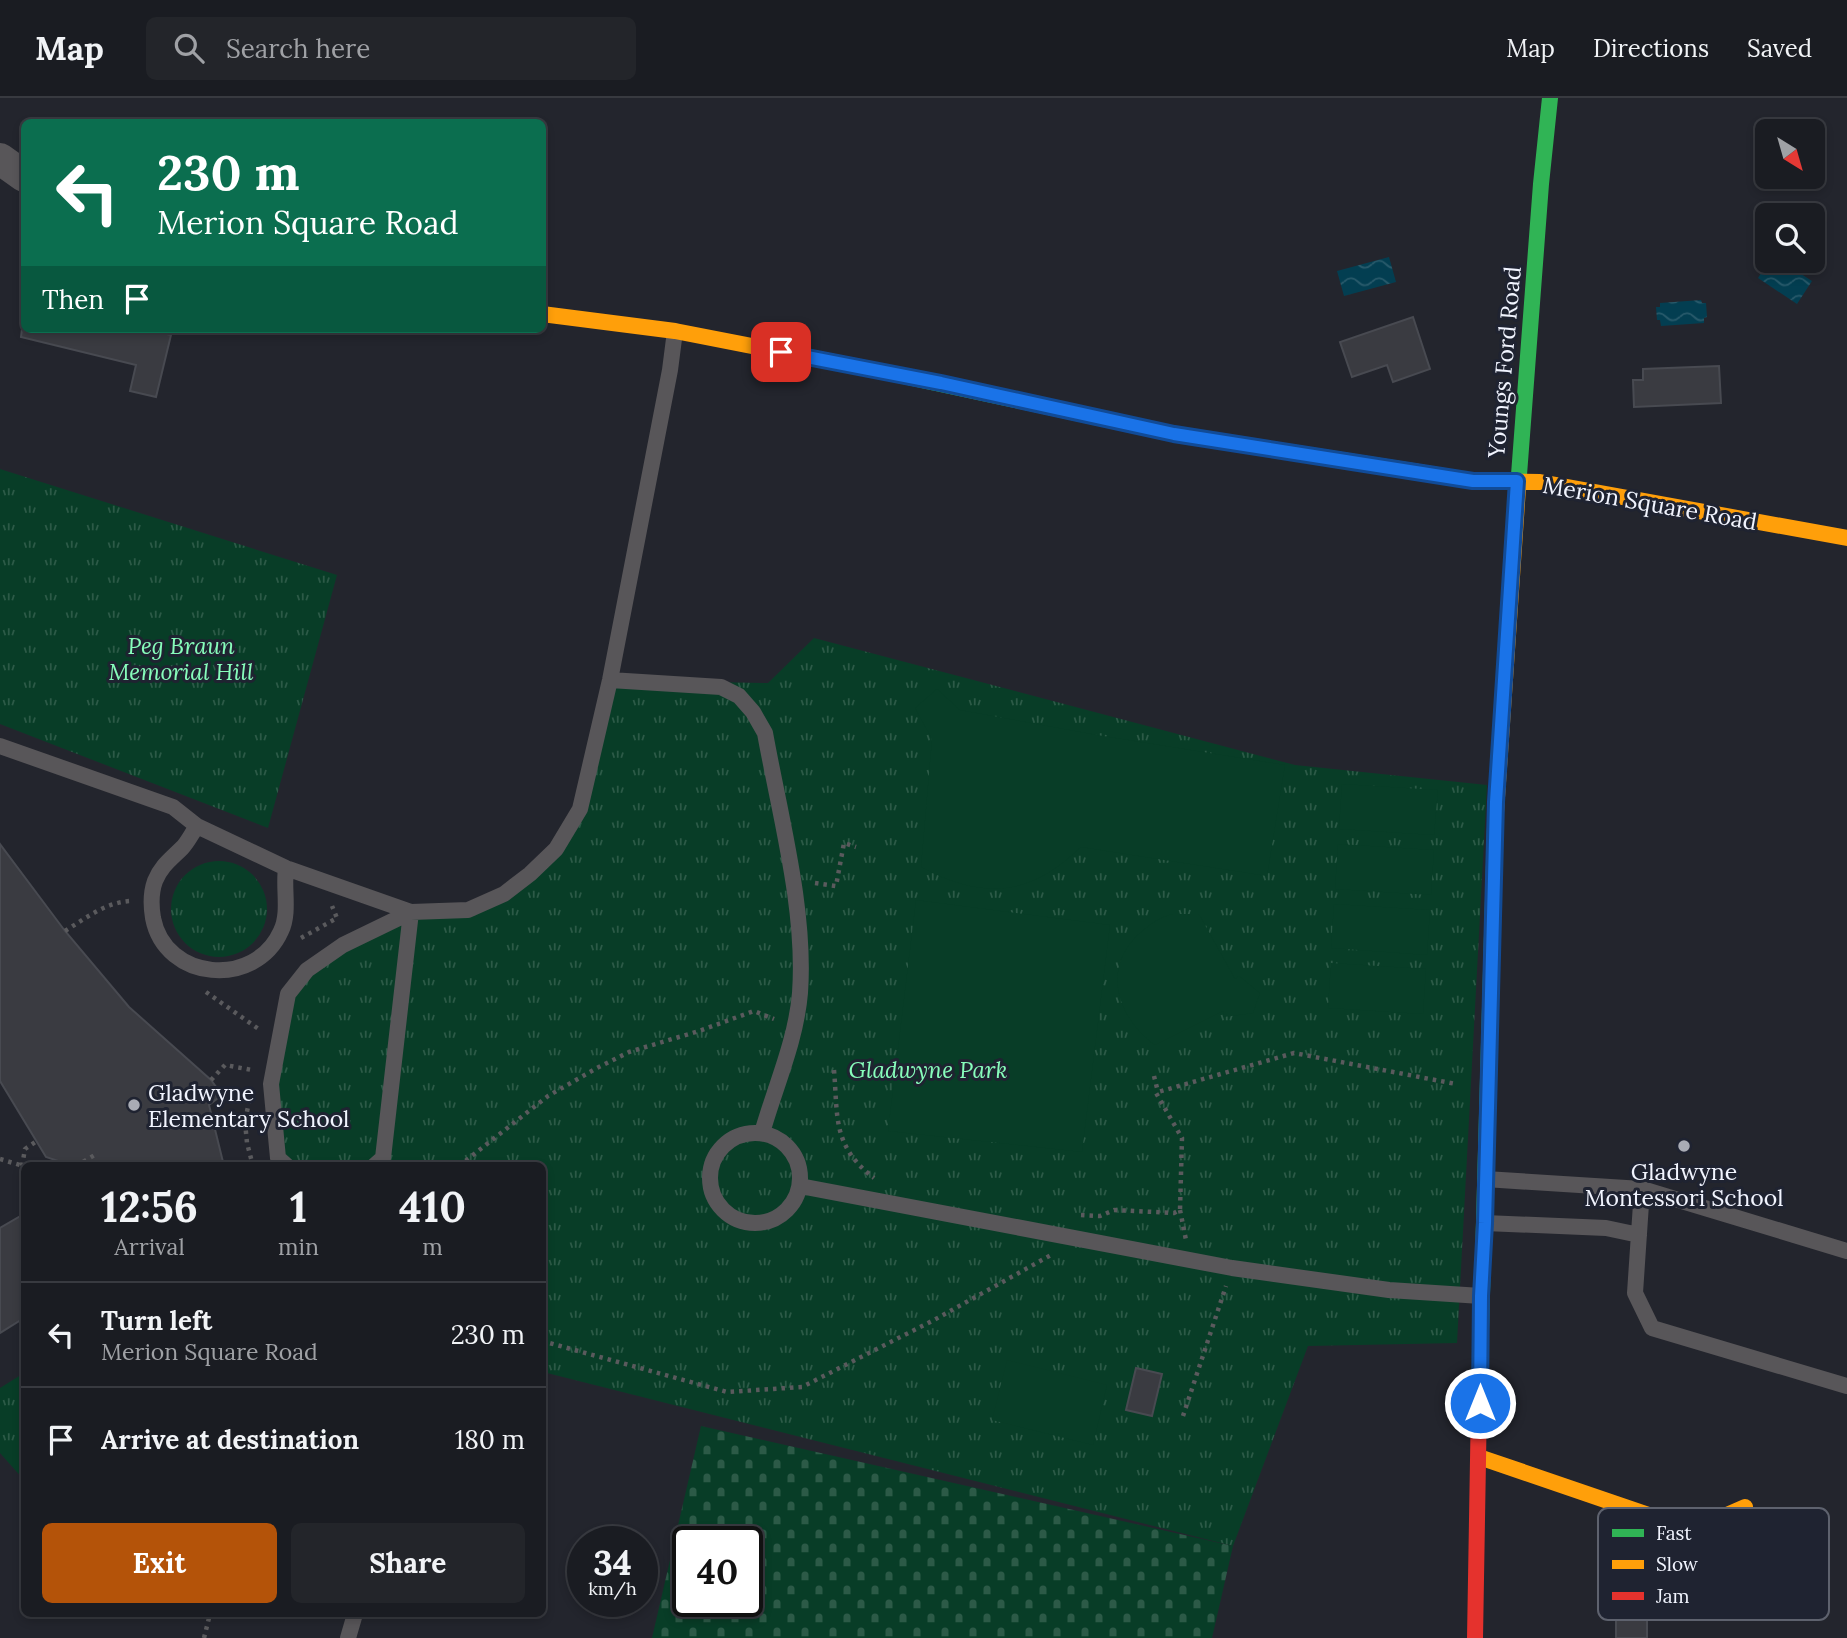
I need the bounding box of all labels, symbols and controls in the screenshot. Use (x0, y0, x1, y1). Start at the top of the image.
search box (146, 17, 636, 80)
text: Map (35, 27, 104, 69)
icon: search (170, 29, 208, 67)
text: Search here (226, 32, 370, 65)
text: Map (1506, 33, 1555, 64)
text: Directions (1593, 33, 1709, 64)
text: Saved (1747, 33, 1812, 64)
north arrow (1755, 119, 1825, 189)
map controls (1755, 119, 1825, 273)
text: 230 m (157, 141, 300, 203)
icon: left (42, 147, 133, 238)
text: Merion Square Road (157, 202, 459, 243)
button: search (1755, 203, 1825, 273)
street label: Youngs Ford Road (1481, 265, 1527, 460)
icon: arrive (118, 280, 156, 318)
text: Then (42, 283, 104, 316)
pin (751, 322, 811, 382)
icon: arrive (762, 333, 800, 371)
street label: Merion Square Road (1541, 470, 1760, 536)
park label: Peg Braun Memorial Hill (109, 631, 254, 686)
park label: Gladwyne Park (849, 1055, 1007, 1084)
place label: Gladwyne Elementary School (148, 1078, 349, 1133)
marker: Gladwyne Elementary School (126, 1097, 142, 1113)
marker: Gladwyne Montessori School (1676, 1138, 1692, 1154)
place label: Gladwyne Montessori School (1585, 1157, 1783, 1212)
text: 12:56 (101, 1180, 198, 1234)
text: 1 (290, 1180, 307, 1234)
text: 410 (399, 1180, 466, 1234)
text: Arrival (114, 1232, 185, 1261)
text: min (278, 1232, 319, 1261)
text: m (422, 1232, 443, 1261)
text: Turn left (101, 1304, 212, 1337)
icon: left (42, 1316, 80, 1354)
text: 230 m (451, 1318, 525, 1351)
text: Merion Square Road (101, 1337, 318, 1366)
position arrow (1443, 1366, 1517, 1440)
icon: arrive (42, 1421, 80, 1459)
text: Arrive at destination (101, 1423, 359, 1456)
text: 180 m (455, 1423, 525, 1456)
legend (1598, 1508, 1829, 1620)
text: Fast (1656, 1521, 1692, 1545)
button: Exit (42, 1523, 277, 1603)
button: Share (291, 1523, 525, 1603)
speed limit sign: 40 (672, 1526, 763, 1617)
text: 34 (593, 1540, 632, 1585)
text: Slow (1656, 1552, 1699, 1576)
text: km/h (588, 1577, 637, 1600)
text: Jam (1655, 1584, 1690, 1608)

